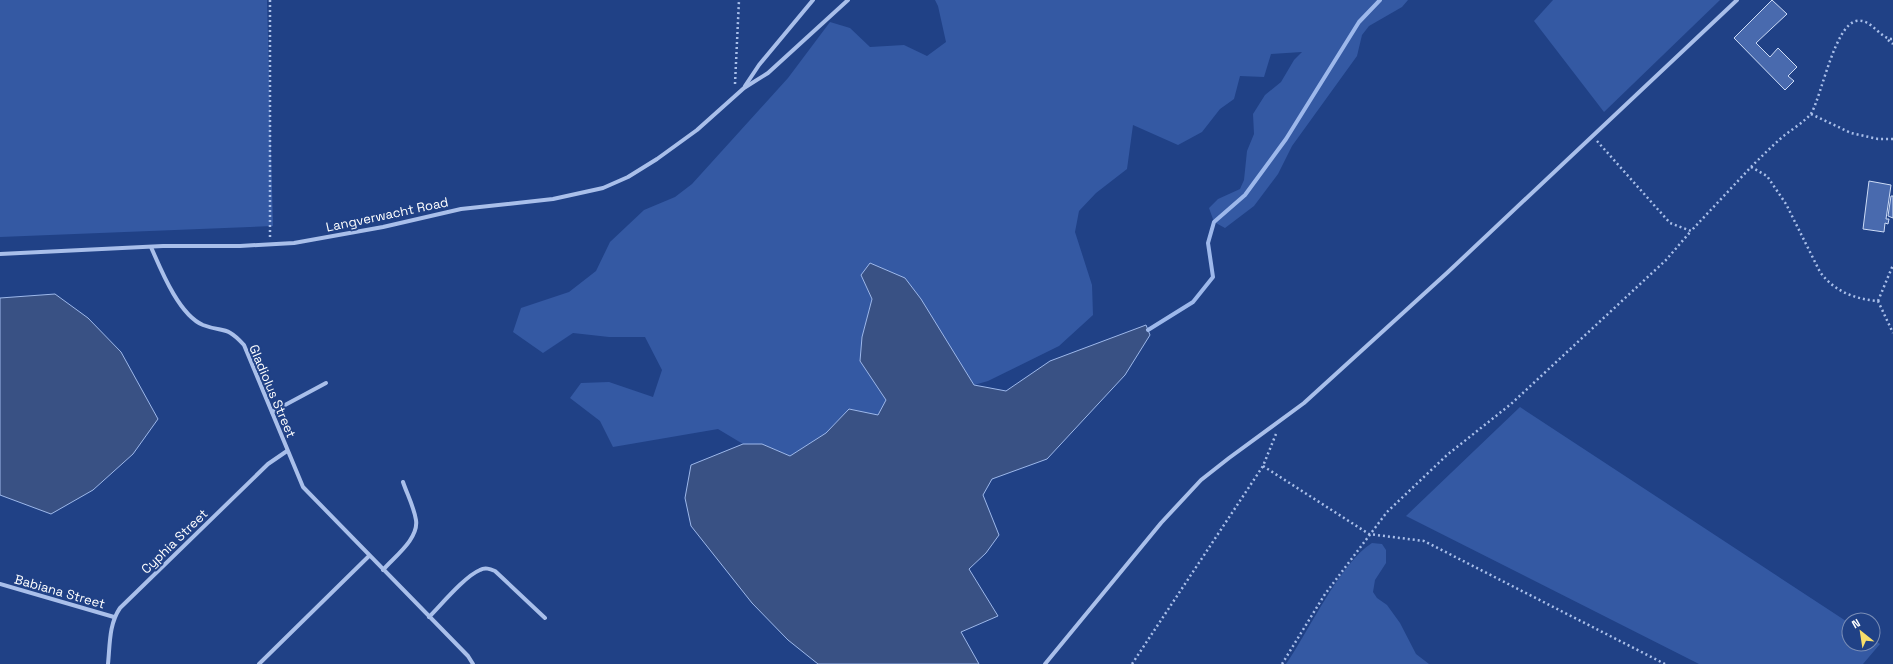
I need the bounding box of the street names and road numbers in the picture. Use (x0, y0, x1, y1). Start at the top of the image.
street label: Langverwacht Road (324, 193, 450, 236)
street label: Gladiolus Street (245, 342, 300, 440)
street label: Cyphia Street (137, 505, 211, 577)
street label: Babiana Street (13, 570, 107, 613)

